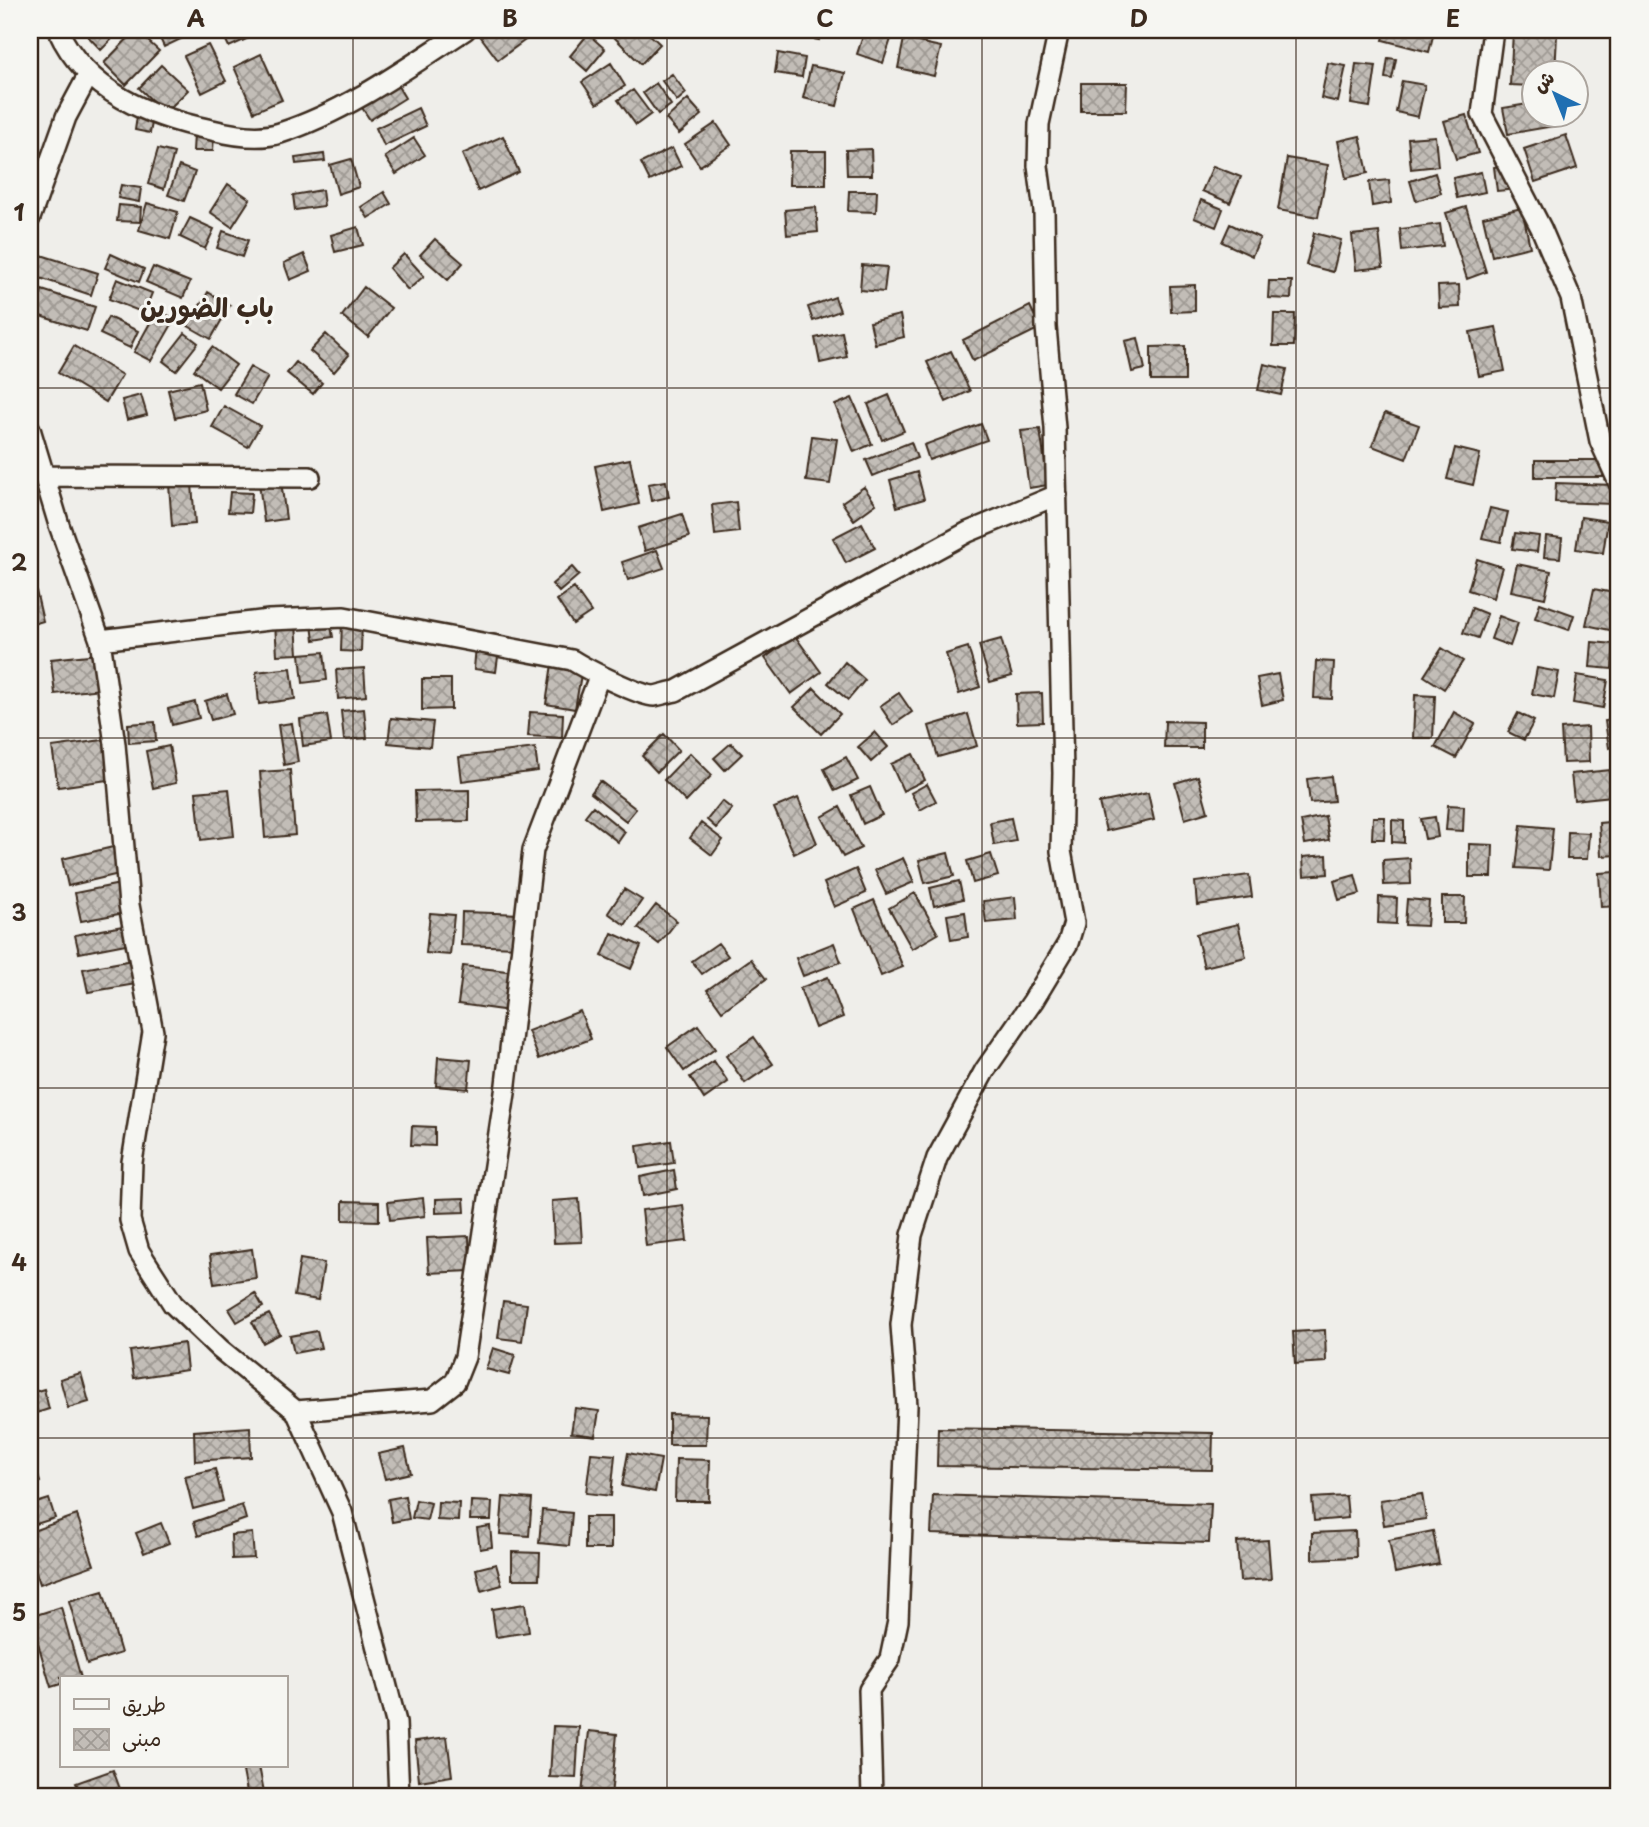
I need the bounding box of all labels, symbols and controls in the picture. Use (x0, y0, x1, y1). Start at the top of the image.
text: A (187, 0, 205, 35)
text: B (502, 0, 518, 35)
text: C (816, 0, 834, 35)
text: D (1130, 0, 1148, 35)
text: E (1446, 0, 1460, 35)
north arrow (1520, 60, 1590, 130)
text: ش (1526, 63, 1560, 98)
text: 1 (14, 194, 25, 229)
district label: باب الضورين (140, 287, 274, 326)
text: 2 (11, 544, 27, 579)
text: 3 (11, 894, 27, 929)
text: 4 (11, 1244, 27, 1279)
text: 5 (12, 1594, 26, 1629)
legend (60, 1676, 287, 1768)
text: طريق (122, 1687, 166, 1719)
text: مبنى (122, 1721, 161, 1753)

